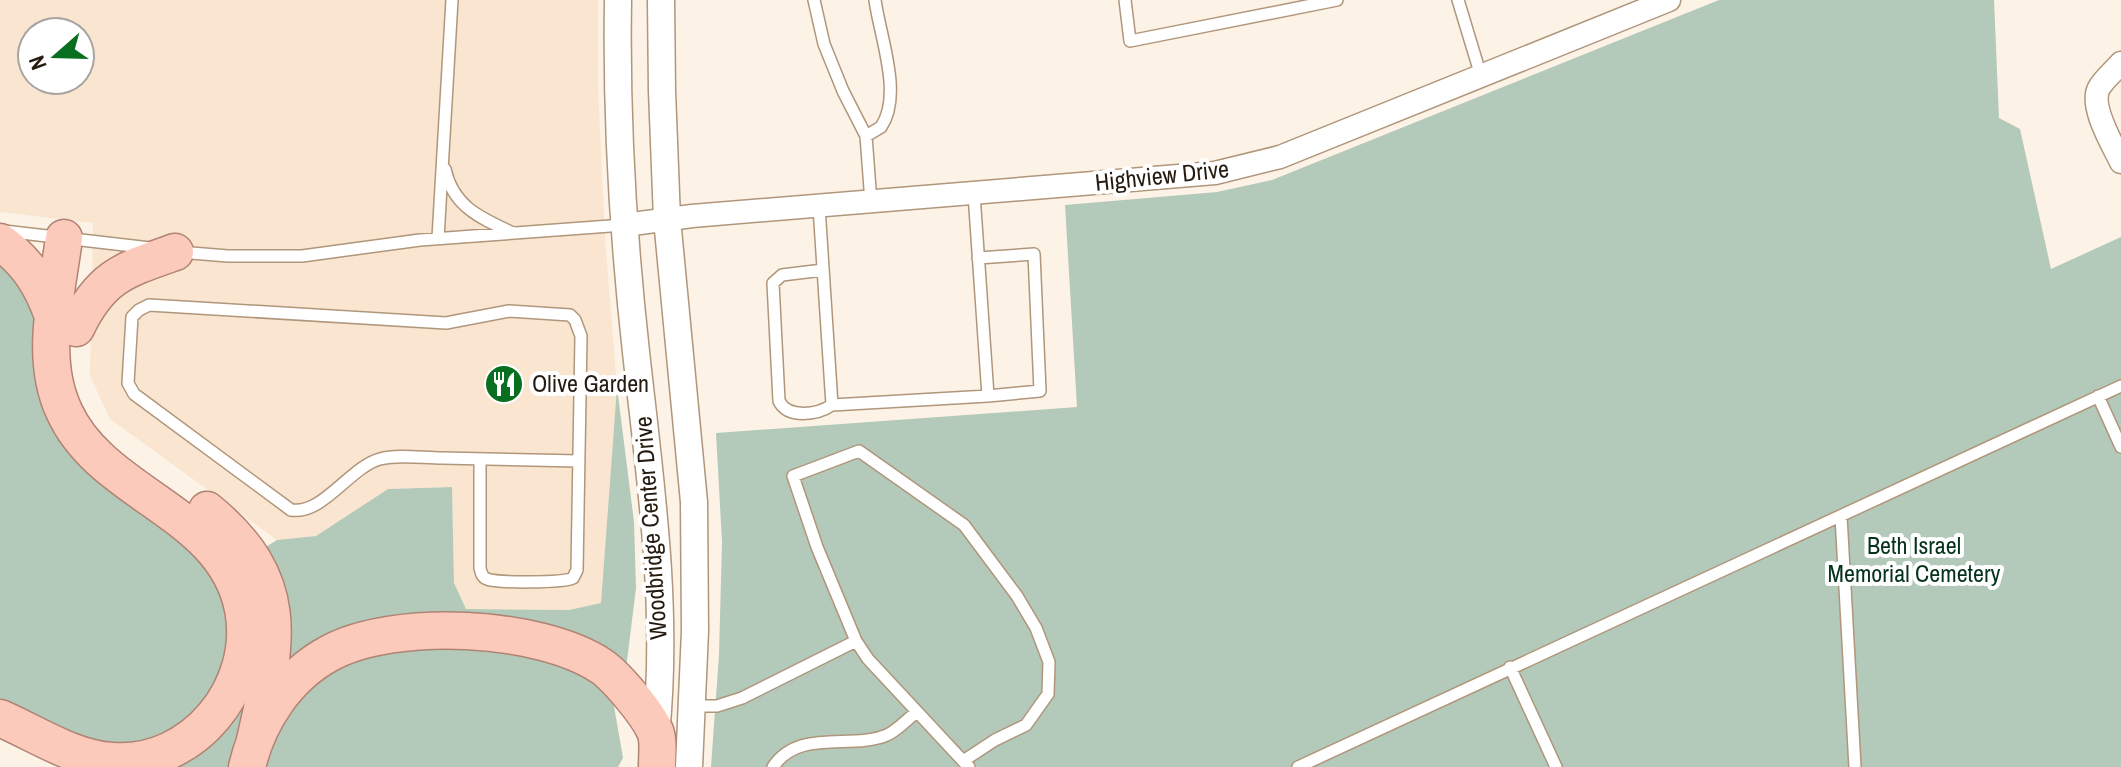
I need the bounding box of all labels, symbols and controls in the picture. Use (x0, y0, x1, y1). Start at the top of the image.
north arrow (16, 16, 96, 96)
text: N (21, 52, 54, 74)
street label: Highview Drive (1093, 152, 1230, 198)
restaurant icon: Olive Garden (483, 363, 525, 405)
place label: Olive Garden (532, 367, 649, 399)
street label: Woodbridge Center Drive (626, 415, 674, 641)
park label: Beth Israel Memorial Cemetery (1828, 529, 2001, 589)

